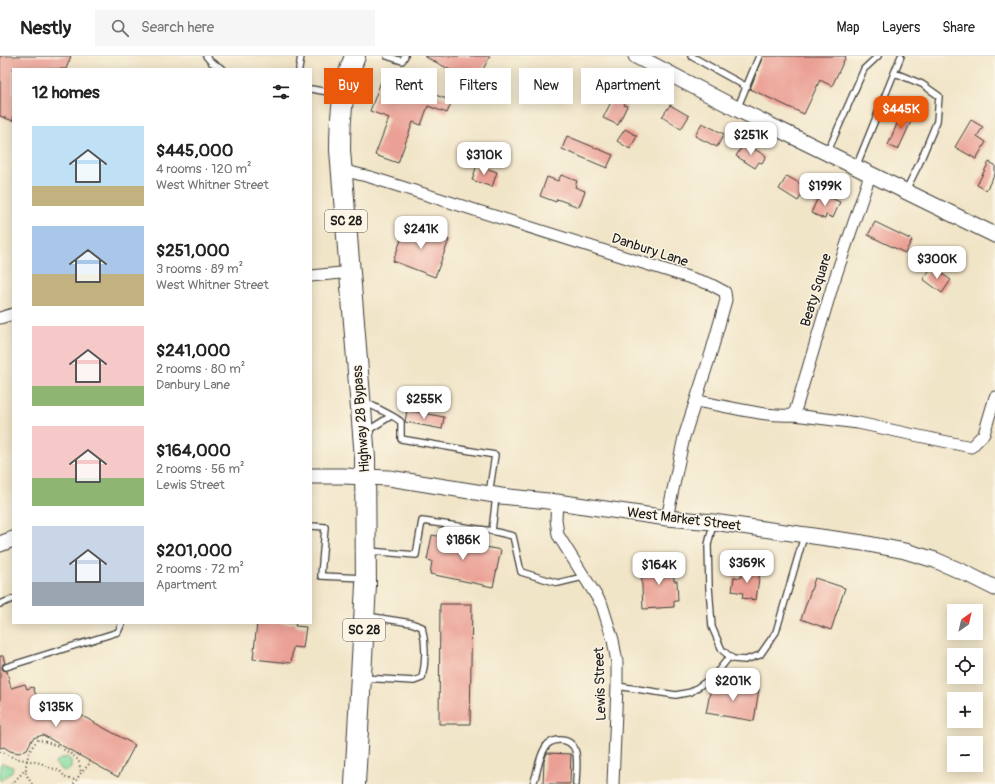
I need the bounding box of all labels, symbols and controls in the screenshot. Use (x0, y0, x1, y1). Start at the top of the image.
search box (95, 10, 375, 46)
text: Nestly (20, 16, 71, 40)
icon: search (109, 17, 131, 39)
text: Search here (141, 18, 214, 37)
text: Map (837, 19, 860, 36)
text: Layers (882, 19, 920, 36)
text: Share (942, 19, 975, 36)
chip: Buy (324, 68, 373, 104)
chip: Rent (381, 68, 437, 104)
chip: Filters (445, 68, 511, 104)
chip: New (519, 68, 573, 104)
chip: Apartment (581, 68, 674, 104)
icon: filters (270, 81, 292, 103)
text: 12 homes (32, 82, 100, 103)
pin: $445K (873, 96, 929, 130)
text: $445K (882, 101, 920, 117)
pin: $251K (723, 122, 779, 156)
text: $251K (734, 127, 768, 143)
text: $445,000 (156, 140, 233, 161)
icon: home (64, 142, 112, 190)
pin: $310K (456, 142, 512, 176)
text: $310K (466, 147, 502, 163)
text: 4 rooms · 120 m² (156, 161, 251, 177)
pin: $199K (797, 173, 853, 207)
text: West Whitner Street (156, 177, 269, 193)
text: $199K (808, 178, 842, 194)
road number: SC 28 (325, 210, 367, 232)
pin: $241K (393, 216, 449, 250)
text: $241K (404, 221, 438, 237)
street label: Danbury Lane (610, 230, 691, 270)
text: $251,000 (156, 240, 230, 261)
icon: home (64, 242, 112, 290)
pin: $300K (909, 246, 965, 280)
street label: Beaty Square (797, 251, 835, 329)
text: $300K (917, 251, 957, 267)
text: 3 rooms · 89 m² (156, 261, 243, 277)
text: West Whitner Street (156, 277, 269, 293)
text: $241,000 (156, 340, 230, 361)
icon: home (64, 342, 112, 390)
text: 2 rooms · 80 m² (156, 361, 245, 377)
street label: Highway 28 Bypass (349, 364, 373, 473)
text: Danbury Lane (156, 377, 230, 393)
pin: $255K (396, 386, 452, 420)
text: $255K (406, 391, 442, 407)
text: $164,000 (156, 440, 231, 461)
icon: home (64, 442, 112, 490)
text: 2 rooms · 56 m² (156, 461, 244, 477)
text: Lewis Street (156, 477, 225, 493)
street label: West Market Street (626, 504, 742, 534)
pin: $186K (435, 527, 491, 561)
text: $186K (446, 532, 480, 548)
text: $201,000 (156, 540, 232, 561)
icon: home (64, 542, 112, 590)
pin: $369K (719, 550, 775, 584)
pin: $164K (631, 552, 687, 586)
text: $369K (729, 555, 765, 571)
text: $164K (641, 557, 677, 573)
text: 2 rooms · 72 m² (156, 561, 244, 577)
text: Apartment (156, 577, 217, 593)
north arrow (947, 604, 983, 640)
map controls (947, 604, 983, 772)
road number: SC 28 (343, 619, 385, 641)
street label: Lewis Street (590, 646, 610, 721)
button: locate (947, 648, 983, 684)
pin: $201K (705, 668, 761, 702)
text: $201K (715, 673, 751, 689)
button: + (947, 692, 983, 728)
pin: $135K (28, 694, 84, 728)
text: $135K (39, 699, 73, 715)
button: − (947, 736, 983, 772)

